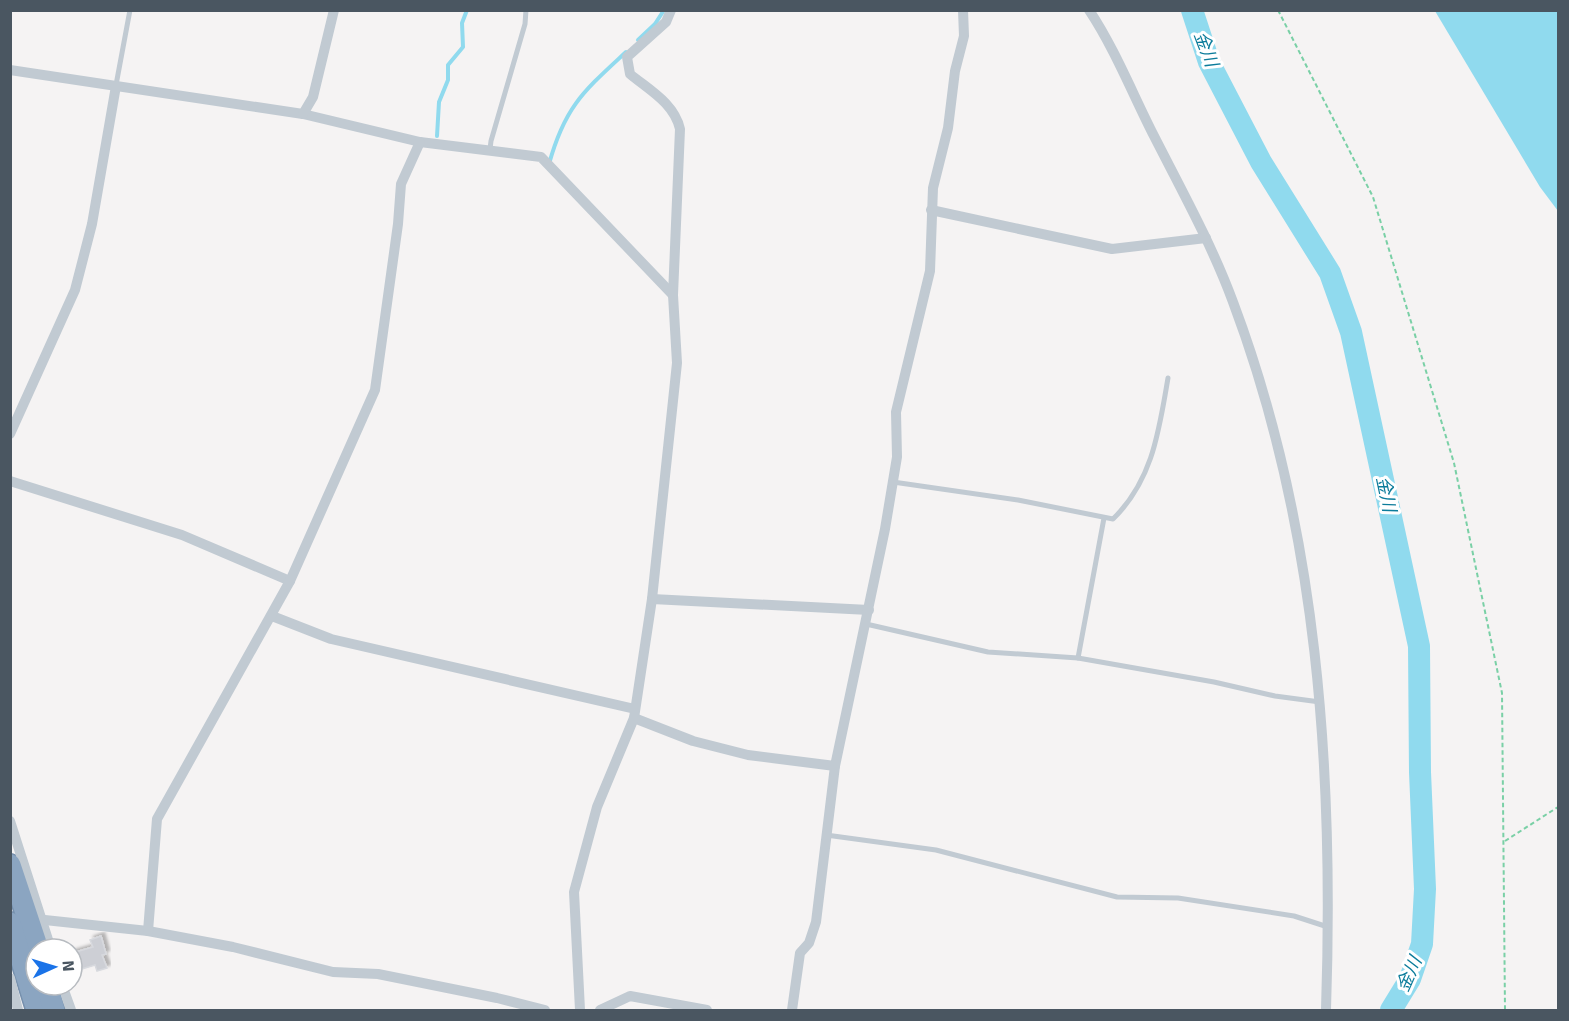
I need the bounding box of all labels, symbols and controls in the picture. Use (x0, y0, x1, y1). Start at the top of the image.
water label: 金川 (1189, 28, 1223, 72)
water label: 金川 (1371, 474, 1401, 516)
north arrow (24, 937, 84, 997)
water label: 金川 (1392, 951, 1427, 995)
text: N (58, 960, 78, 972)

